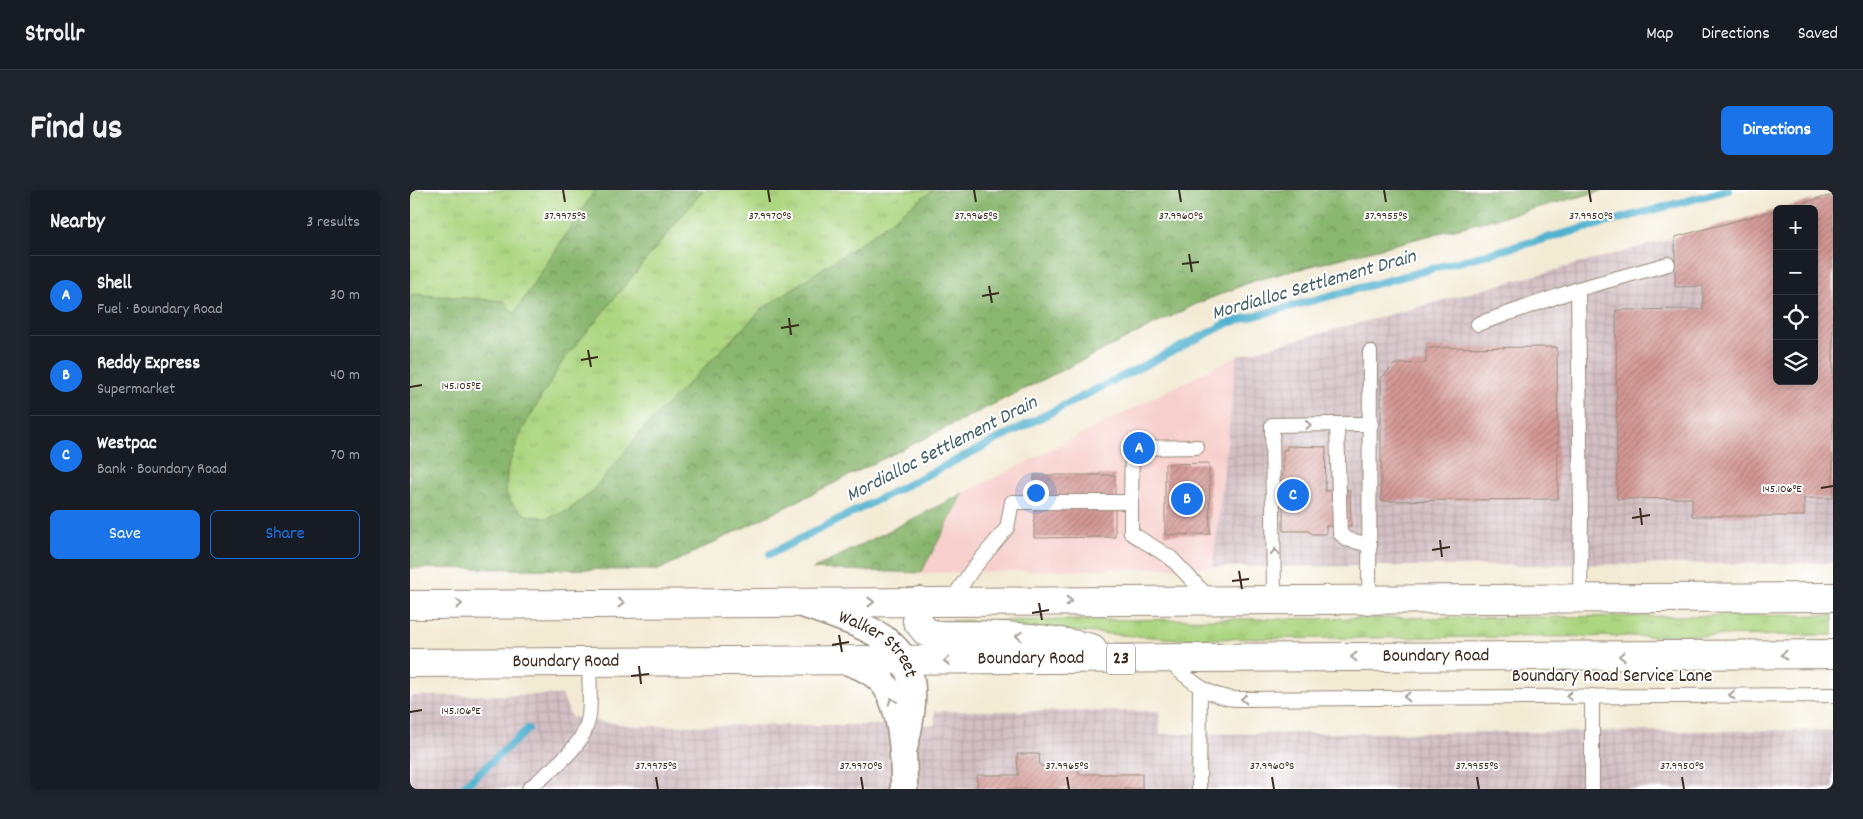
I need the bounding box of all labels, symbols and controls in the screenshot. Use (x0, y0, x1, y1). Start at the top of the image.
text: Strollr (25, 18, 84, 52)
text: Map (1646, 22, 1673, 47)
text: Directions (1701, 22, 1770, 47)
text: Saved (1798, 22, 1838, 47)
text: Find us (30, 105, 122, 155)
button: Directions (1721, 106, 1833, 155)
map controls (1773, 205, 1818, 385)
button: + (1773, 205, 1818, 250)
text: Nearby (50, 208, 105, 238)
text: 37.9975°S (544, 208, 586, 225)
text: 37.9970°S (748, 208, 792, 225)
text: 37.9965°S (954, 208, 998, 225)
text: 37.9960°S (1159, 208, 1203, 225)
text: 37.9955°S (1364, 208, 1408, 225)
text: 37.9950°S (1569, 208, 1613, 225)
text: 3 results (306, 211, 360, 234)
water label: Mordialloc Settlement Drain (1209, 243, 1420, 329)
button: − (1773, 250, 1818, 295)
text: Shell (97, 271, 132, 298)
text: A (62, 284, 70, 307)
text: 30 m (330, 284, 360, 307)
button: locate (1773, 295, 1818, 340)
text: Fuel · Boundary Road (97, 298, 223, 321)
button: layers (1773, 340, 1818, 385)
text: Reddy Express (97, 351, 200, 378)
text: B (62, 364, 70, 387)
text: 40 m (330, 364, 360, 387)
text: Supermarket (97, 378, 175, 401)
text: 145.105°E (441, 378, 481, 395)
water label: Mordialloc Settlement Drain (842, 389, 1043, 510)
one-way arrow (1304, 420, 1312, 430)
pin: A (1123, 429, 1155, 467)
text: Westpac (97, 431, 157, 458)
text: C (62, 444, 70, 467)
text: 70 m (330, 444, 360, 467)
text: Bank · Boundary Road (97, 458, 227, 481)
pin: C (1277, 476, 1309, 514)
your location (1023, 480, 1049, 506)
pin: B (1171, 480, 1203, 518)
text: 145.106°E (1762, 481, 1802, 498)
button: Save (50, 510, 200, 559)
button: Share (210, 510, 360, 559)
one-way arrow (1269, 547, 1280, 555)
one-way arrow (1065, 596, 1073, 606)
one-way arrow (868, 597, 875, 607)
one-way arrow (618, 598, 625, 608)
one-way arrow (455, 599, 463, 610)
street label: Walker Street (834, 604, 924, 681)
one-way arrow (1014, 630, 1022, 641)
street label: Boundary Road (1382, 643, 1490, 670)
road number: 23 (1107, 644, 1135, 674)
street label: Boundary Road (977, 645, 1085, 673)
street label: Boundary Road (512, 648, 620, 676)
one-way arrow (1780, 650, 1788, 660)
one-way arrow (1618, 651, 1626, 661)
one-way arrow (1350, 652, 1358, 662)
one-way arrow (943, 656, 950, 666)
street label: Boundary Road Service Lane (1512, 664, 1712, 691)
one-way arrow (1728, 690, 1736, 700)
one-way arrow (1565, 691, 1573, 701)
one-way arrow (1403, 692, 1411, 703)
one-way arrow (1240, 694, 1248, 704)
one-way arrow (888, 697, 898, 706)
text: 145.106°E (441, 703, 481, 720)
text: 37.9975°S (635, 758, 677, 775)
text: 37.9970°S (839, 758, 883, 775)
text: 37.9965°S (1045, 758, 1089, 775)
text: 37.9960°S (1250, 758, 1294, 775)
text: 37.9955°S (1455, 758, 1499, 775)
text: 37.9950°S (1660, 758, 1704, 775)

